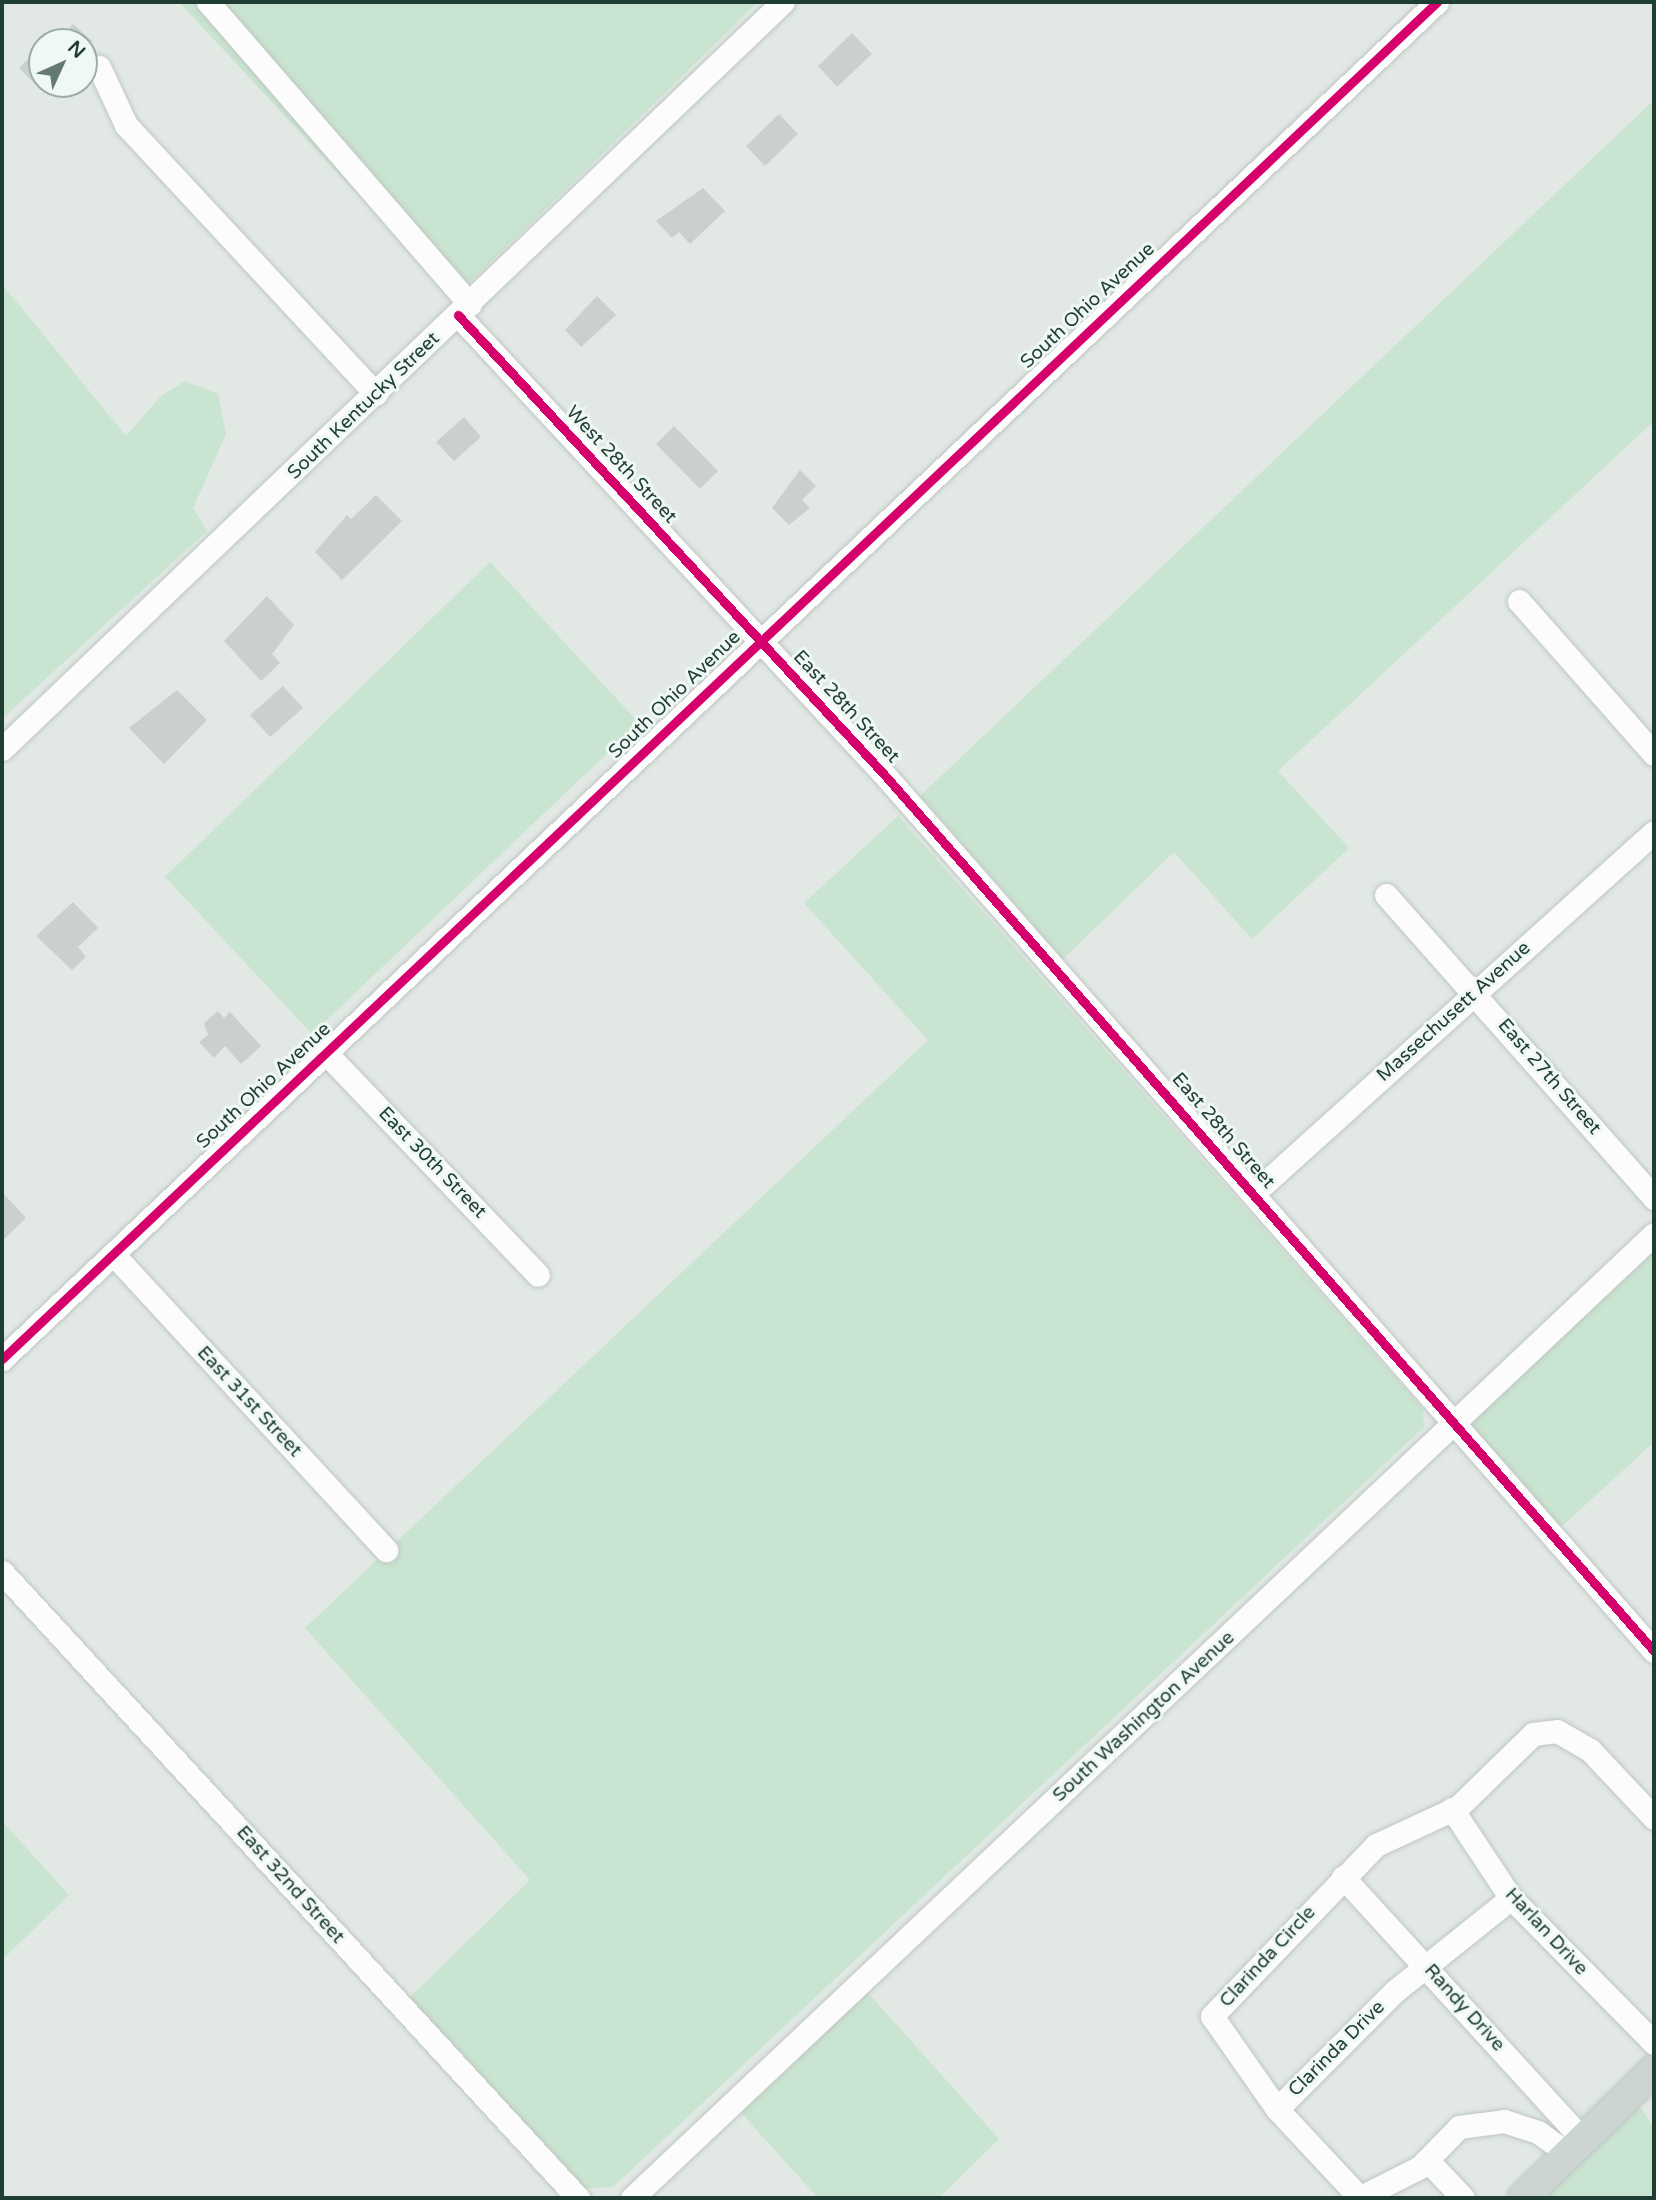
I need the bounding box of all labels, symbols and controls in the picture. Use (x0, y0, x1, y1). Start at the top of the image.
north arrow (28, 28, 98, 98)
text: N (63, 36, 90, 63)
street label: South Ohio Avenue (1016, 238, 1160, 374)
street label: South Kentucky Street (283, 328, 445, 484)
street label: West 28th Street (561, 402, 681, 528)
street label: South Ohio Avenue (604, 626, 746, 764)
street label: East 28th Street (788, 646, 904, 768)
street label: Massechusett Avenue (1373, 937, 1535, 1087)
street label: East 27th Street (1493, 1014, 1605, 1140)
street label: South Ohio Avenue (192, 1018, 336, 1154)
street label: East 28th Street (1167, 1068, 1279, 1194)
street label: East 30th Street (373, 1103, 491, 1223)
street label: East 31st Street (192, 1342, 306, 1462)
street label: South Washington Avenue (1049, 1627, 1239, 1807)
street label: East 32nd Street (231, 1821, 349, 1949)
street label: Harlan Drive (1500, 1884, 1592, 1980)
street label: Clarinda Circle (1215, 1902, 1321, 2012)
street label: Randy Drive (1419, 1960, 1509, 2056)
street label: Clarinda Drive (1284, 1996, 1390, 2102)

